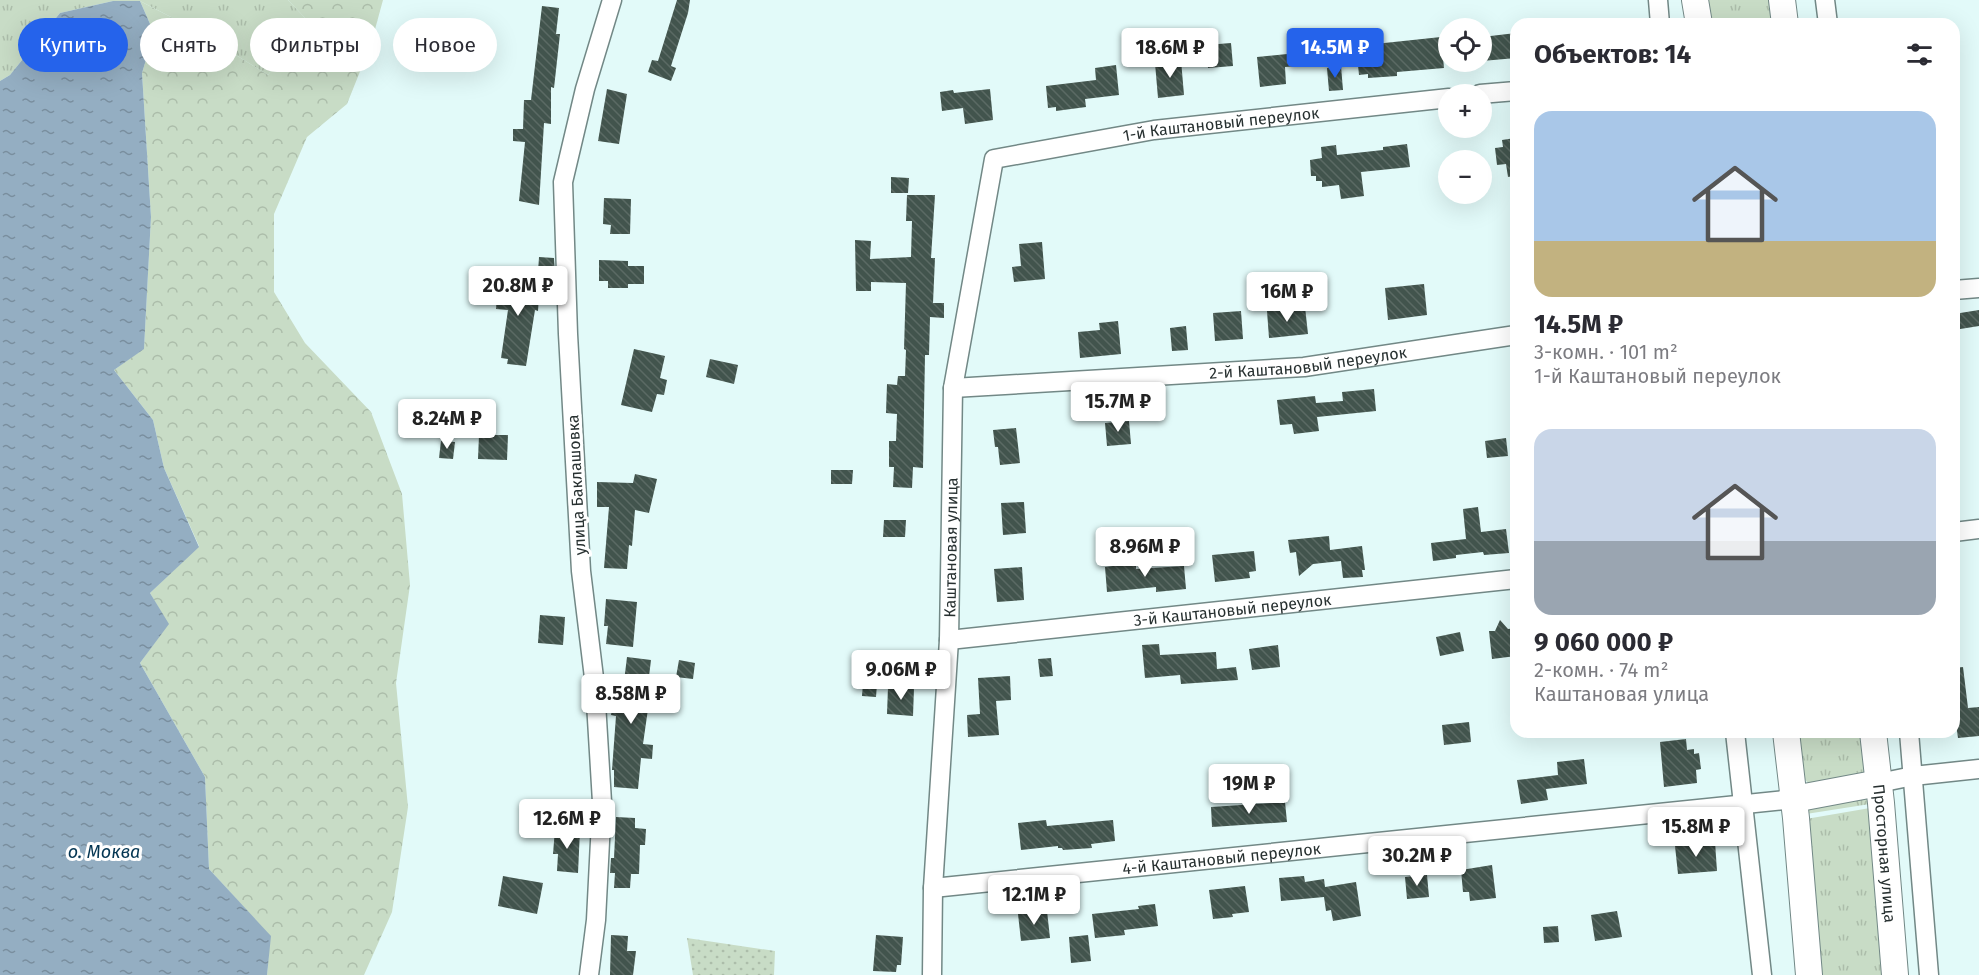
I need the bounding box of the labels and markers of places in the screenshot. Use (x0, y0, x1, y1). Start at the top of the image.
pin: 18.6M ₽ (1115, 28, 1225, 79)
pin: 14.5M ₽ (1280, 28, 1390, 79)
pin: 20.8M ₽ (463, 266, 573, 317)
pin: 16M ₽ (1245, 272, 1329, 323)
pin: 15.7M ₽ (1063, 382, 1173, 433)
pin: 8.24M ₽ (392, 399, 502, 450)
pin: 8.96M ₽ (1090, 527, 1200, 578)
pin: 9.06M ₽ (846, 650, 956, 701)
pin: 8.58M ₽ (576, 674, 686, 725)
pin: 19M ₽ (1207, 764, 1291, 815)
pin: 12.6M ₽ (512, 799, 622, 850)
pin: 15.8M ₽ (1641, 807, 1751, 858)
pin: 30.2M ₽ (1362, 836, 1472, 887)
pin: 12.1M ₽ (979, 875, 1089, 926)

